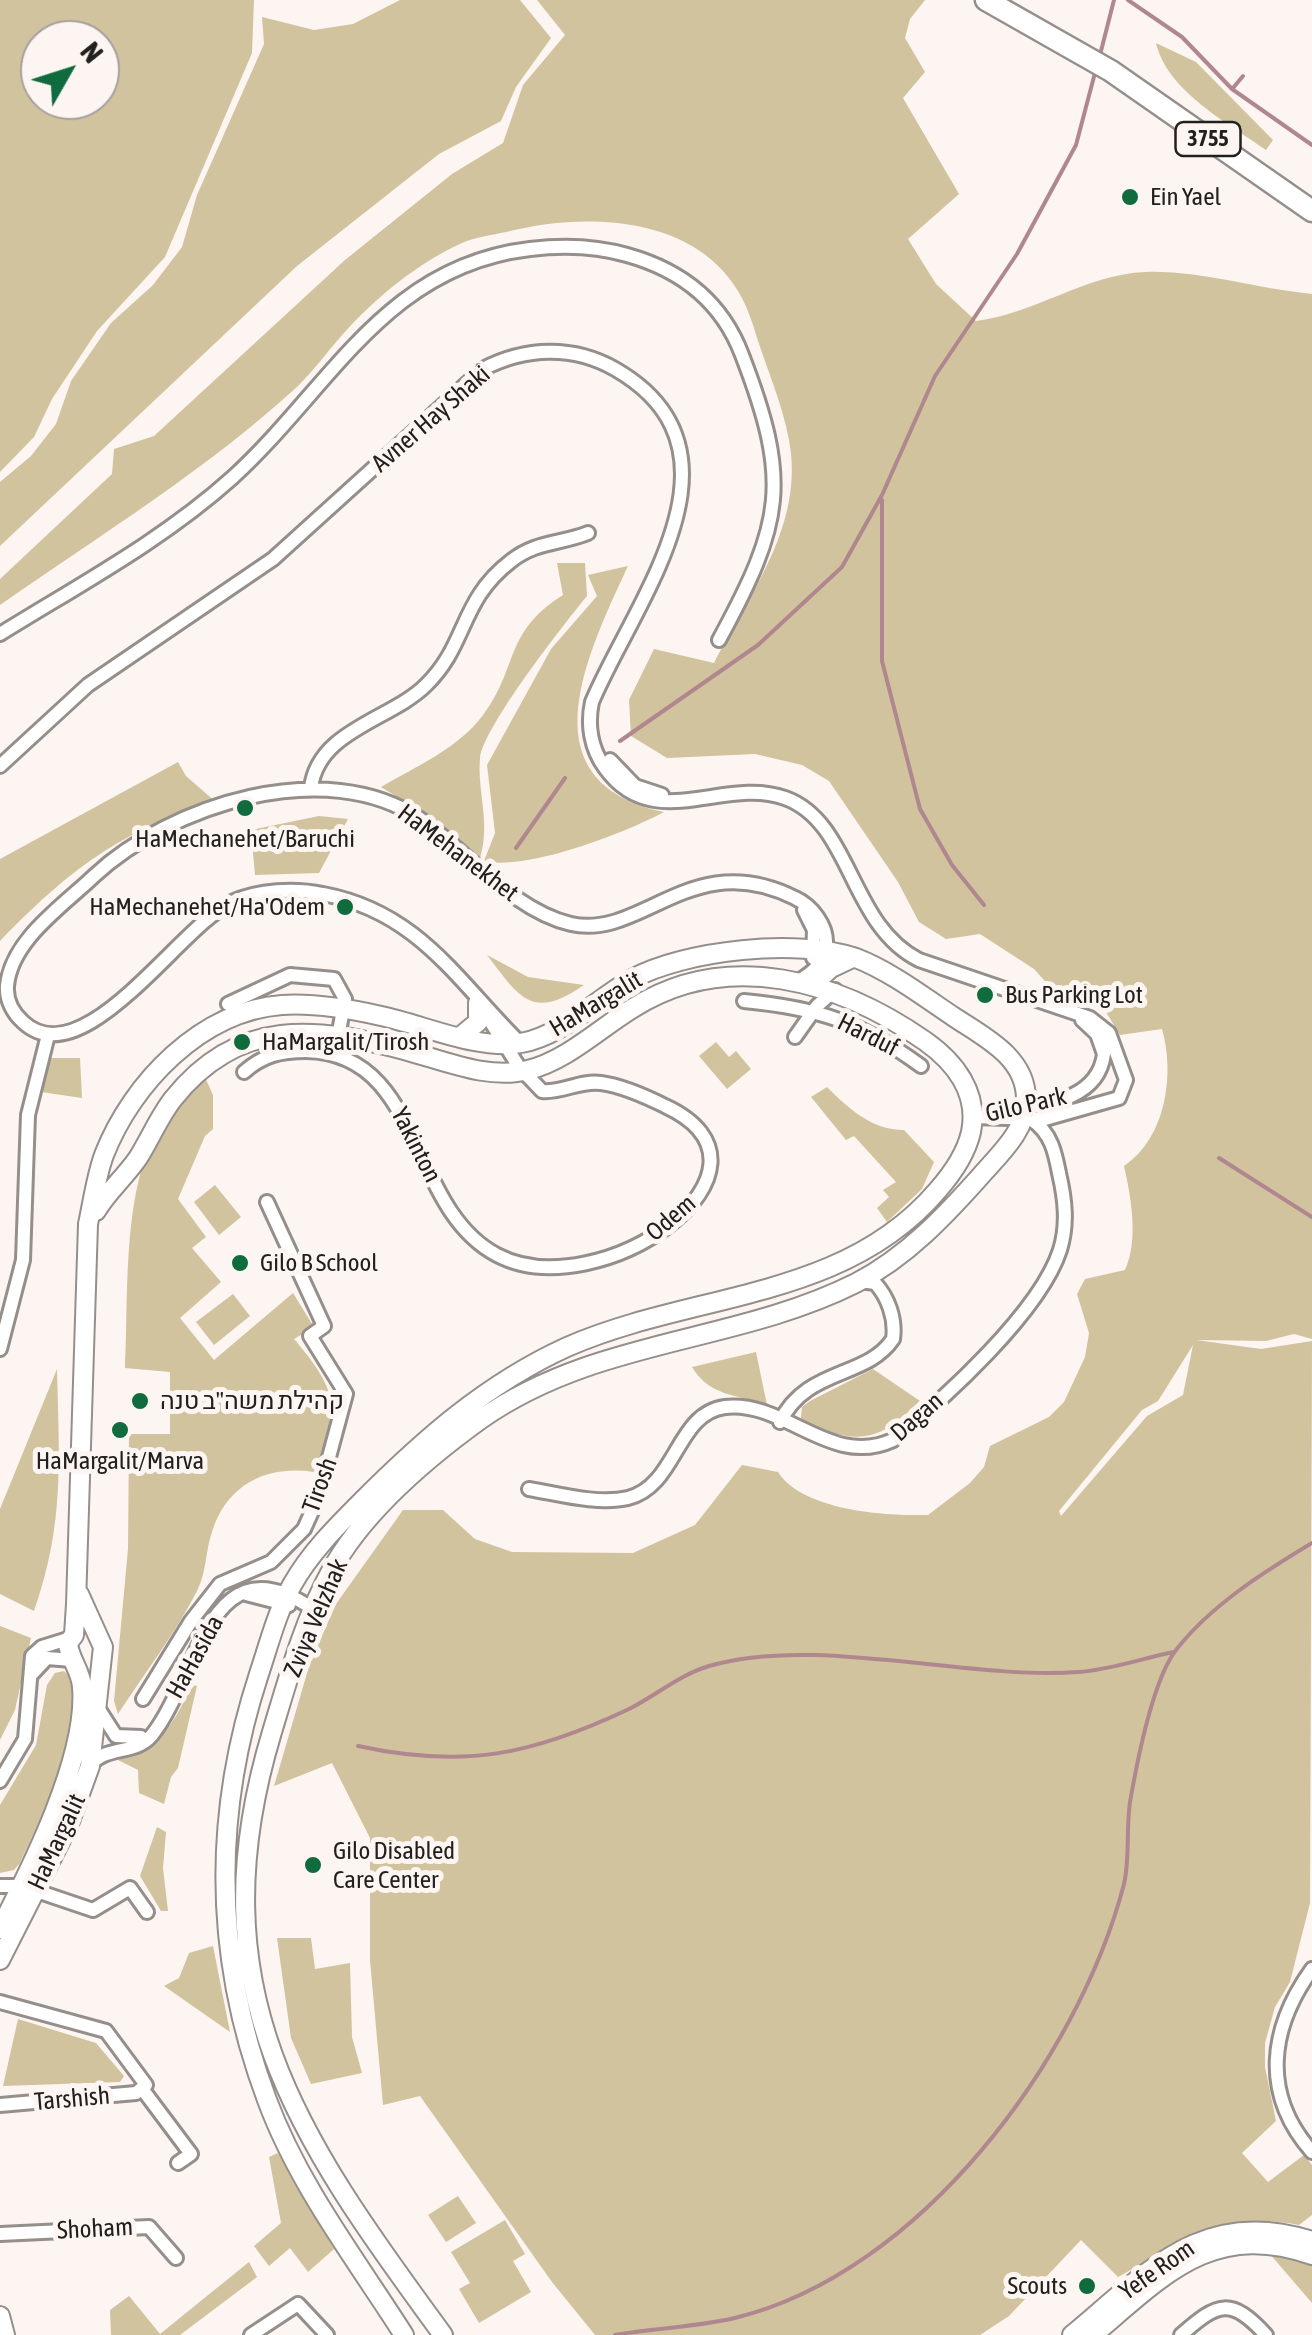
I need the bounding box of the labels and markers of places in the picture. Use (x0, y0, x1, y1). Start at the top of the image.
place label: Ein Yael (1150, 182, 1221, 212)
marker: Ein Yael (1119, 186, 1141, 208)
marker: HaMechanehet/Baruchi (234, 797, 256, 819)
place label: HaMechanehet/Baruchi (135, 824, 355, 854)
place label: HaMechanehet/Ha'Odem (89, 892, 325, 922)
marker: HaMechanehet/Ha'Odem (334, 896, 356, 918)
place label: Bus Parking Lot (1005, 980, 1143, 1010)
marker: Bus Parking Lot (974, 984, 996, 1006)
place label: HaMargalit/Tirosh (262, 1027, 429, 1057)
marker: HaMargalit/Tirosh (231, 1031, 253, 1053)
place label: Gilo B School (260, 1248, 378, 1278)
marker: Gilo B School (229, 1252, 251, 1274)
place label: קהילת משה"ב טנה (160, 1386, 344, 1416)
marker: קהילת משה"ב טנה (129, 1390, 151, 1412)
marker: HaMargalit/Marva (109, 1419, 131, 1441)
place label: HaMargalit/Marva (36, 1446, 204, 1476)
place label: Gilo Disabled Care Center (333, 1836, 455, 1895)
marker: Gilo Disabled Care Center (302, 1854, 324, 1876)
place label: Scouts (1007, 2271, 1067, 2301)
marker: Scouts (1076, 2275, 1098, 2297)

